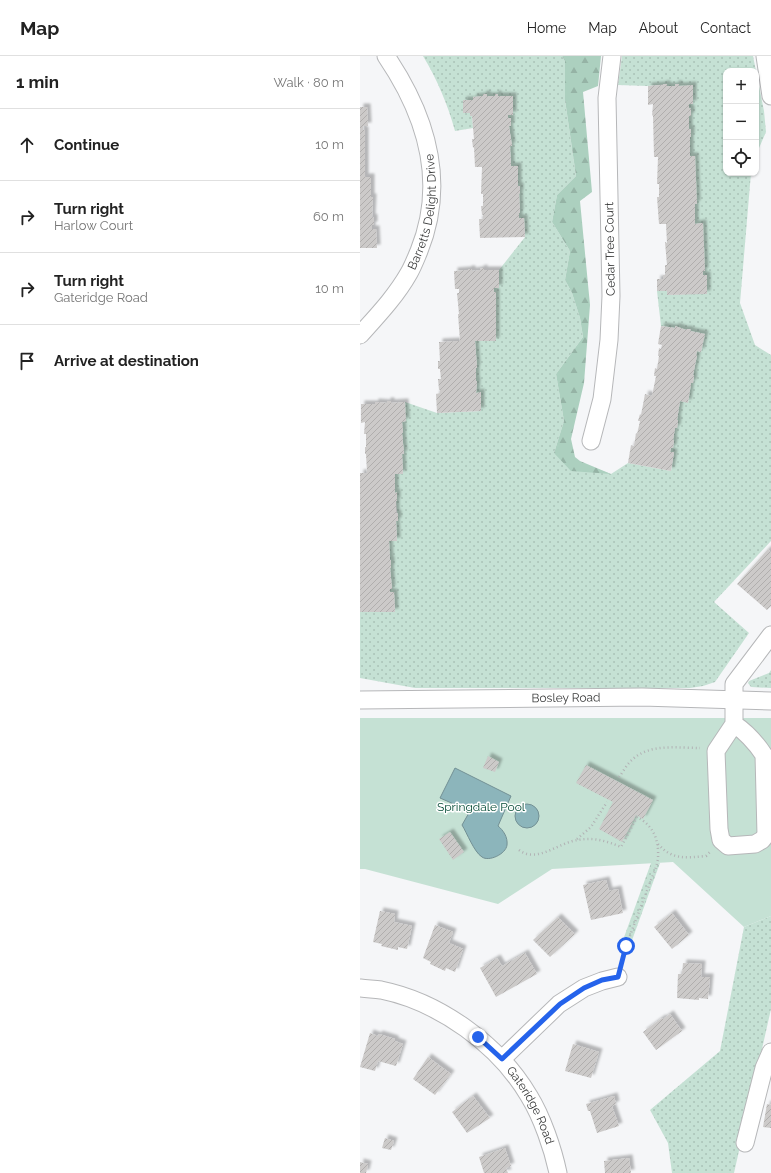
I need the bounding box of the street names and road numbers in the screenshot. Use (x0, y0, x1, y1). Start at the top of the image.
street label: Barretts Delight Drive (405, 153, 439, 272)
street label: Cedar Tree Court (602, 202, 618, 296)
street label: Bosley Road (531, 690, 601, 705)
street label: Gateridge Road (504, 1064, 557, 1146)

